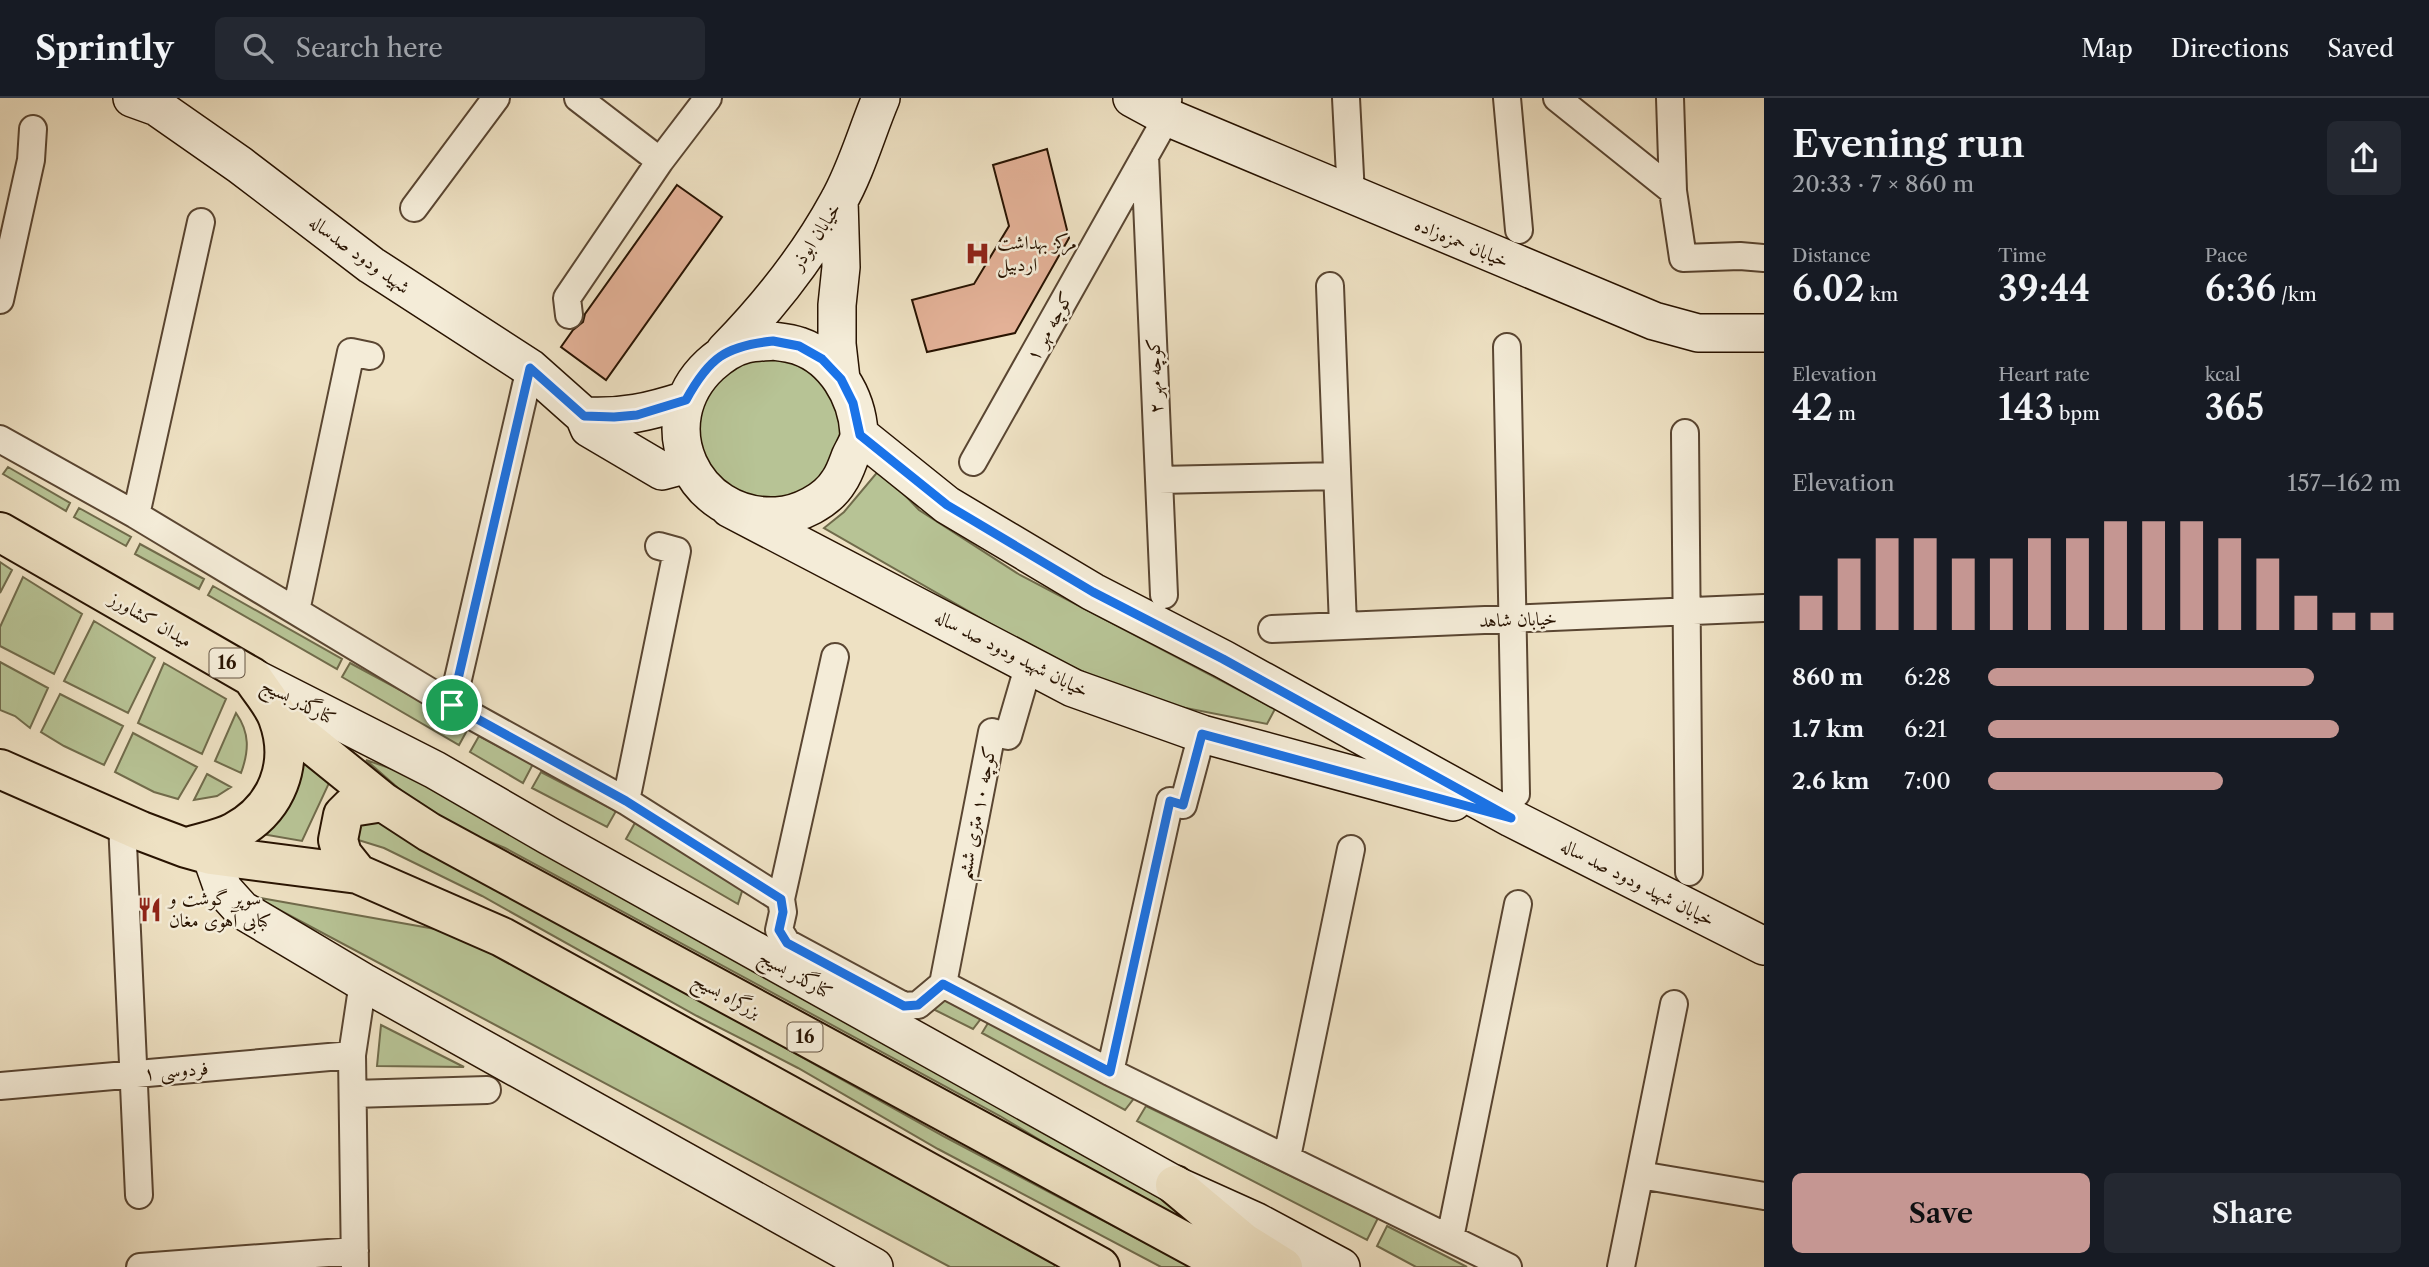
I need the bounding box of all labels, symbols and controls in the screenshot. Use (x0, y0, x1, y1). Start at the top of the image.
search box (215, 17, 705, 80)
text: Sprintly (35, 28, 173, 69)
icon: search (239, 29, 277, 67)
text: Search here (295, 32, 443, 64)
text: Map (2081, 34, 2133, 63)
text: Directions (2171, 34, 2289, 63)
text: Saved (2327, 34, 2394, 63)
text: Evening run (1792, 120, 2025, 167)
button: share (2327, 121, 2401, 195)
text: 20:33 · 7 × 860 m (1792, 170, 1974, 198)
street label: خیابان ابوذر (784, 198, 847, 277)
street label: شهید ودود صدساله (304, 210, 415, 299)
street label: خیابان حمزه‌زاده (1411, 212, 1512, 274)
place label: مرکز بهداشت اردبیل (997, 231, 1077, 278)
hospital icon: مرکز بهداشت اردبیل (963, 239, 991, 267)
text: Distance (1792, 244, 1871, 267)
text: Time (1998, 244, 2046, 267)
text: Pace (2205, 244, 2248, 267)
text: 6.02 (1792, 267, 1865, 310)
text: 39:44 (1998, 267, 2090, 310)
text: 6:36 (2205, 267, 2276, 310)
text: km (1865, 283, 1898, 306)
text: /km (2276, 283, 2317, 306)
street label: کوچه مهر ۱ (1021, 288, 1080, 366)
street label: کوچه مهر ۲ (1142, 338, 1169, 414)
text: Elevation (1792, 363, 1877, 386)
text: Heart rate (1998, 363, 2090, 386)
text: kcal (2205, 363, 2241, 386)
text: 42 (1792, 386, 1833, 429)
text: 143 (1998, 386, 2054, 429)
text: 365 (2205, 386, 2264, 429)
text: m (1833, 402, 1856, 425)
text: bpm (2054, 402, 2100, 425)
text: Elevation (1792, 469, 1895, 497)
text: 157–162 m (2287, 469, 2401, 497)
street label: میدان کشاورز (104, 586, 196, 652)
street label: خیابان شهید ودود صد ساله (931, 605, 1092, 703)
street label: خیابان شاهد (1479, 607, 1557, 632)
road number: 16 (210, 648, 244, 678)
text: 860 m (1792, 663, 1863, 691)
text: 6:28 (1904, 663, 1951, 691)
street label: کنارگذر بسیج (255, 671, 341, 735)
pin (422, 675, 482, 735)
icon: arrive (433, 686, 471, 724)
text: 1.7 km (1792, 715, 1864, 743)
text: 6:21 (1904, 715, 1947, 743)
street label: کوچه ۱۰ متری ششم (952, 744, 1009, 884)
text: 2.6 km (1792, 767, 1870, 795)
text: 7:00 (1904, 767, 1951, 795)
street label: خیابان شهید ودود صد ساله (1557, 834, 1718, 932)
place label: سوپر گوشت و کبابی آهوی مغان (167, 887, 272, 935)
restaurant icon: سوپر گوشت و کبابی آهوی مغان (135, 895, 163, 923)
street label: کنارگذر بسیج (752, 943, 838, 1009)
street label: بزرگراه بسیج (686, 967, 766, 1028)
road number: 16 (788, 1022, 822, 1052)
street label: فردوسی ۱ (143, 1056, 210, 1087)
button: Save (1792, 1173, 2090, 1253)
button: Share (2104, 1173, 2401, 1253)

